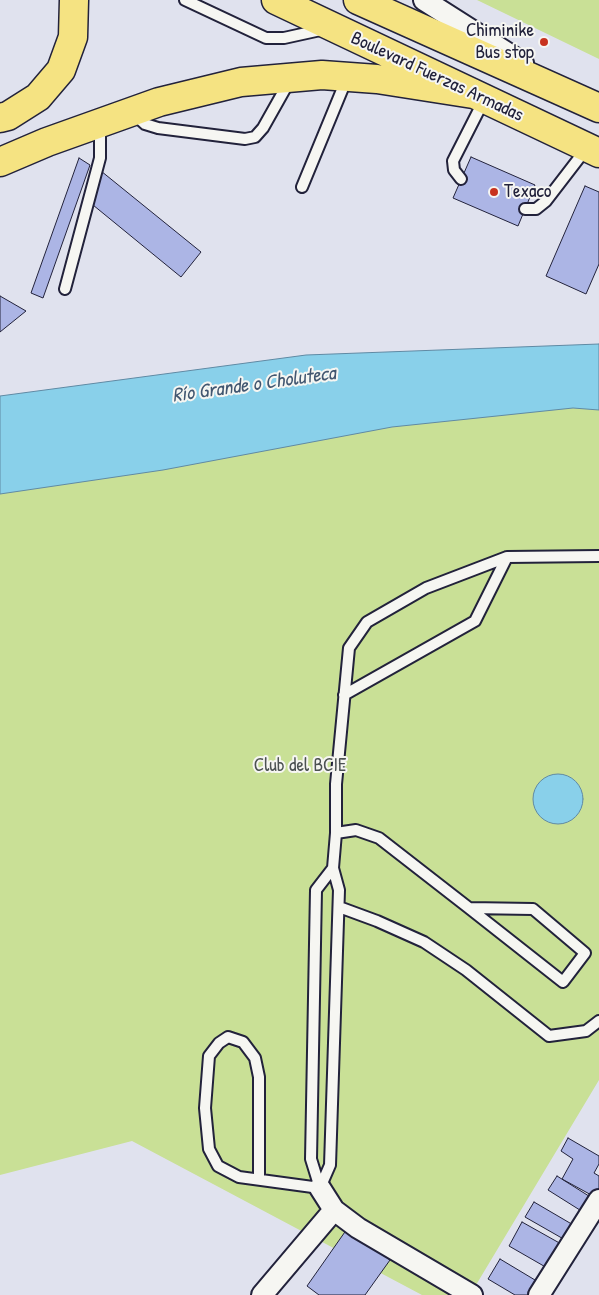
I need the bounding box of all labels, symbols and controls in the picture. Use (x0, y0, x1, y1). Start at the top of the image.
place label: Chiminike Bus stop (466, 20, 534, 64)
street label: Boulevard Fuerzas Armadas (347, 27, 527, 127)
marker: Chiminike Bus stop (538, 36, 550, 48)
place label: Texaco (504, 181, 551, 203)
marker: Texaco (488, 186, 500, 198)
water label: Río Grande o Choluteca (171, 362, 337, 408)
park label: Club del BCIE (254, 755, 346, 777)

